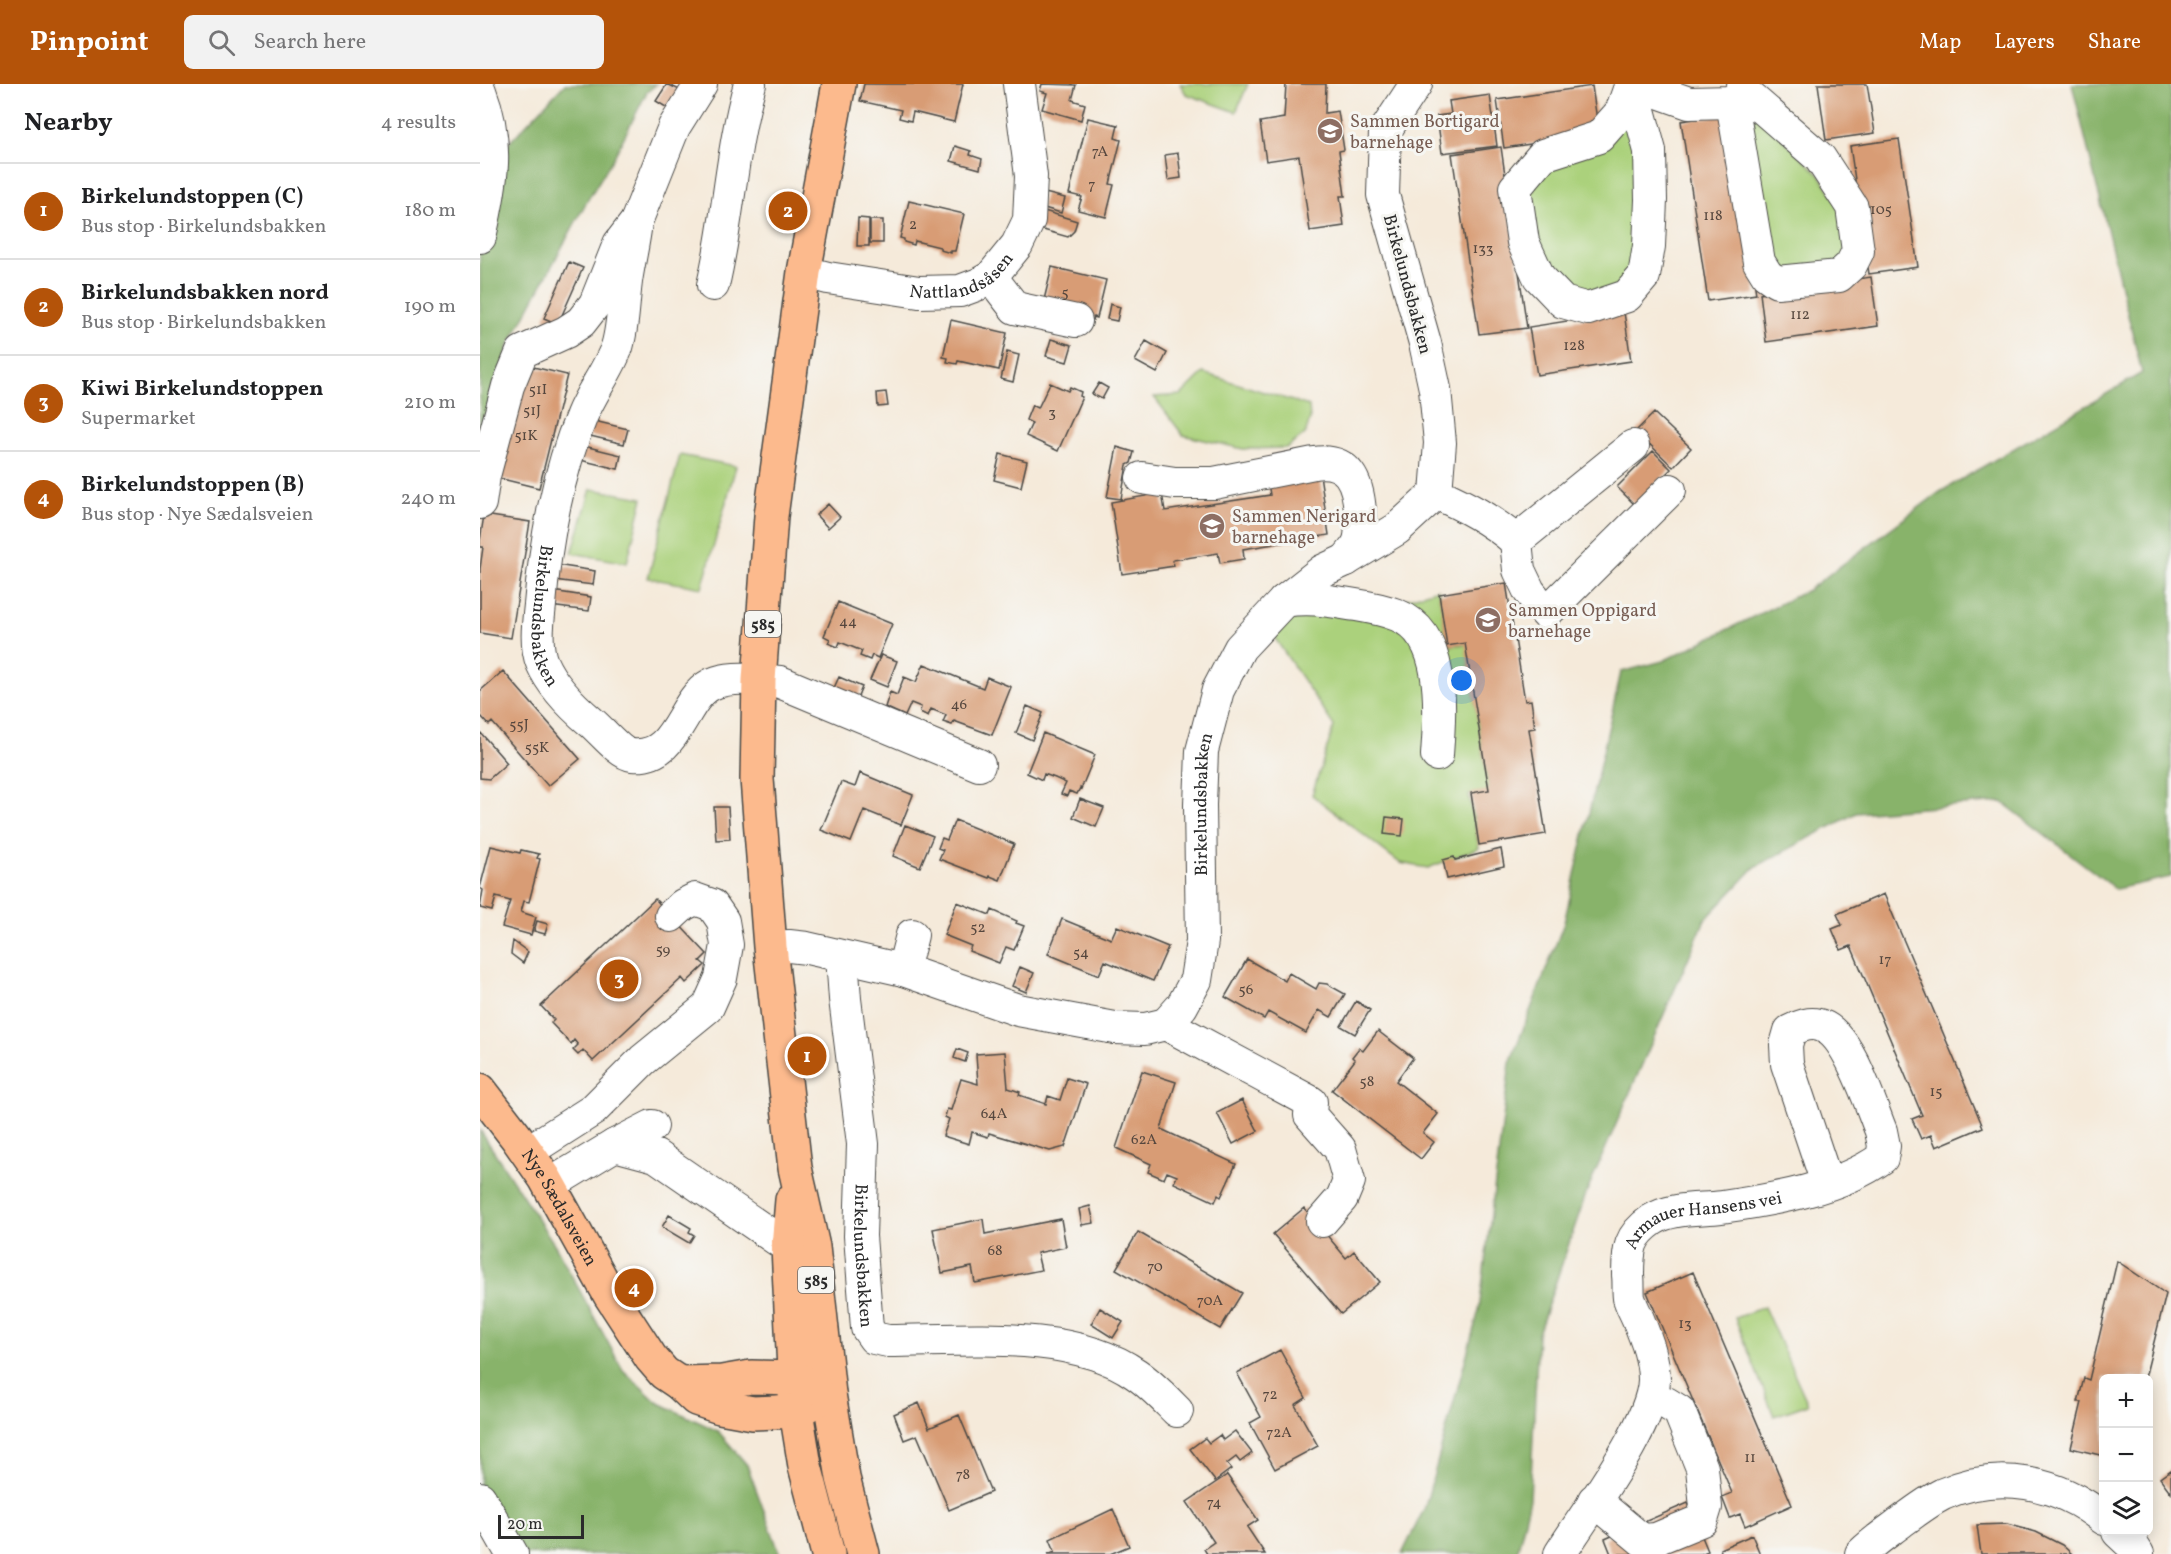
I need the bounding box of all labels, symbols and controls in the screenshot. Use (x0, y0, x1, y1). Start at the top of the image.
search box (184, 15, 604, 69)
text: Pinpoint (30, 23, 148, 62)
icon: search (205, 26, 238, 59)
text: Search here (253, 27, 366, 58)
text: Map (1919, 28, 1961, 57)
text: Layers (1994, 28, 2055, 57)
text: Share (2088, 28, 2141, 57)
text: Nearby (24, 105, 113, 141)
text: 4 results (381, 109, 456, 137)
place label: Sammen Bortigard barnehage (1350, 110, 1500, 156)
school or university icon: Sammen Bortigard barnehage (1315, 116, 1345, 146)
house number: 7A (1092, 142, 1109, 163)
house number: 7 (1088, 175, 1096, 196)
text: Birkelundstoppen (C) (81, 182, 303, 213)
pin: 2 (768, 188, 808, 234)
text: 1 (39, 197, 48, 225)
text: 180 m (404, 197, 456, 225)
house number: 105 (1870, 200, 1892, 221)
house number: 118 (1703, 206, 1723, 227)
street label: Birkelundsbakken (1376, 212, 1437, 357)
text: Bus stop · Birkelundsbakken (81, 213, 327, 241)
house number: 2 (909, 215, 917, 236)
house number: 133 (1472, 239, 1494, 260)
street label: Nattlandsåsen (907, 248, 1020, 306)
text: Birkelundsbakken nord (81, 278, 329, 309)
house number: 5 (1061, 283, 1069, 304)
text: 2 (38, 293, 49, 321)
text: 190 m (404, 293, 456, 321)
house number: 112 (1790, 305, 1810, 326)
text: Bus stop · Birkelundsbakken (81, 309, 327, 337)
house number: 128 (1563, 336, 1585, 357)
text: Kiwi Birkelundstoppen (81, 374, 324, 405)
house number: 51I (529, 380, 547, 401)
text: 3 (38, 389, 49, 417)
text: 210 m (404, 389, 456, 417)
house number: 51J (523, 401, 541, 422)
house number: 3 (1048, 403, 1056, 424)
text: Supermarket (81, 405, 196, 433)
house number: 51K (514, 426, 538, 447)
text: Birkelundstoppen (B) (81, 470, 304, 501)
text: 4 (37, 485, 50, 513)
text: 240 m (401, 485, 456, 513)
text: Bus stop · Nye Sædalsveien (81, 501, 313, 529)
place label: Sammen Nerigard barnehage (1232, 505, 1376, 551)
school or university icon: Sammen Nerigard barnehage (1197, 511, 1227, 541)
street label: Birkelundsbakken (524, 543, 564, 693)
place label: Sammen Oppigard barnehage (1508, 599, 1657, 645)
school or university icon: Sammen Oppigard barnehage (1473, 605, 1503, 635)
road number: 585 (745, 611, 781, 637)
house number: 44 (839, 612, 857, 633)
your location (1447, 666, 1476, 695)
house number: 46 (951, 695, 967, 716)
house number: 55J (509, 715, 529, 736)
street label: Birkelundsbakken (1189, 730, 1220, 876)
house number: 55K (525, 738, 549, 759)
house number: 52 (970, 918, 986, 939)
house number: 59 (656, 940, 671, 961)
house number: 54 (1073, 943, 1089, 964)
house number: 17 (1878, 950, 1892, 971)
pin: 3 (600, 956, 638, 1002)
house number: 56 (1239, 980, 1253, 1001)
pin: 1 (788, 1034, 826, 1078)
house number: 58 (1360, 1072, 1374, 1093)
house number: 15 (1929, 1082, 1943, 1103)
house number: 64A (981, 1104, 1008, 1125)
house number: 62A (1131, 1130, 1158, 1151)
street label: Nye Sædalsveien (514, 1144, 603, 1271)
street label: Birkelundsbakken (846, 1183, 878, 1329)
street label: Armauer Hansens vei (1619, 1186, 1784, 1254)
house number: 68 (987, 1241, 1003, 1262)
house number: 70 (1147, 1257, 1163, 1278)
pin: 4 (614, 1266, 654, 1310)
road number: 585 (798, 1267, 834, 1293)
house number: 70A (1197, 1291, 1224, 1312)
house number: 13 (1678, 1314, 1692, 1335)
map controls (2099, 1374, 2153, 1536)
button: + (2099, 1374, 2153, 1428)
house number: 72 (1262, 1385, 1278, 1406)
house number: 72A (1266, 1423, 1292, 1444)
button: − (2099, 1428, 2153, 1482)
house number: 11 (1744, 1448, 1756, 1469)
house number: 78 (956, 1465, 970, 1486)
button: layers (2099, 1482, 2153, 1536)
house number: 74 (1207, 1493, 1221, 1514)
scale bar (498, 1512, 584, 1540)
text: 20 m (507, 1514, 542, 1536)

